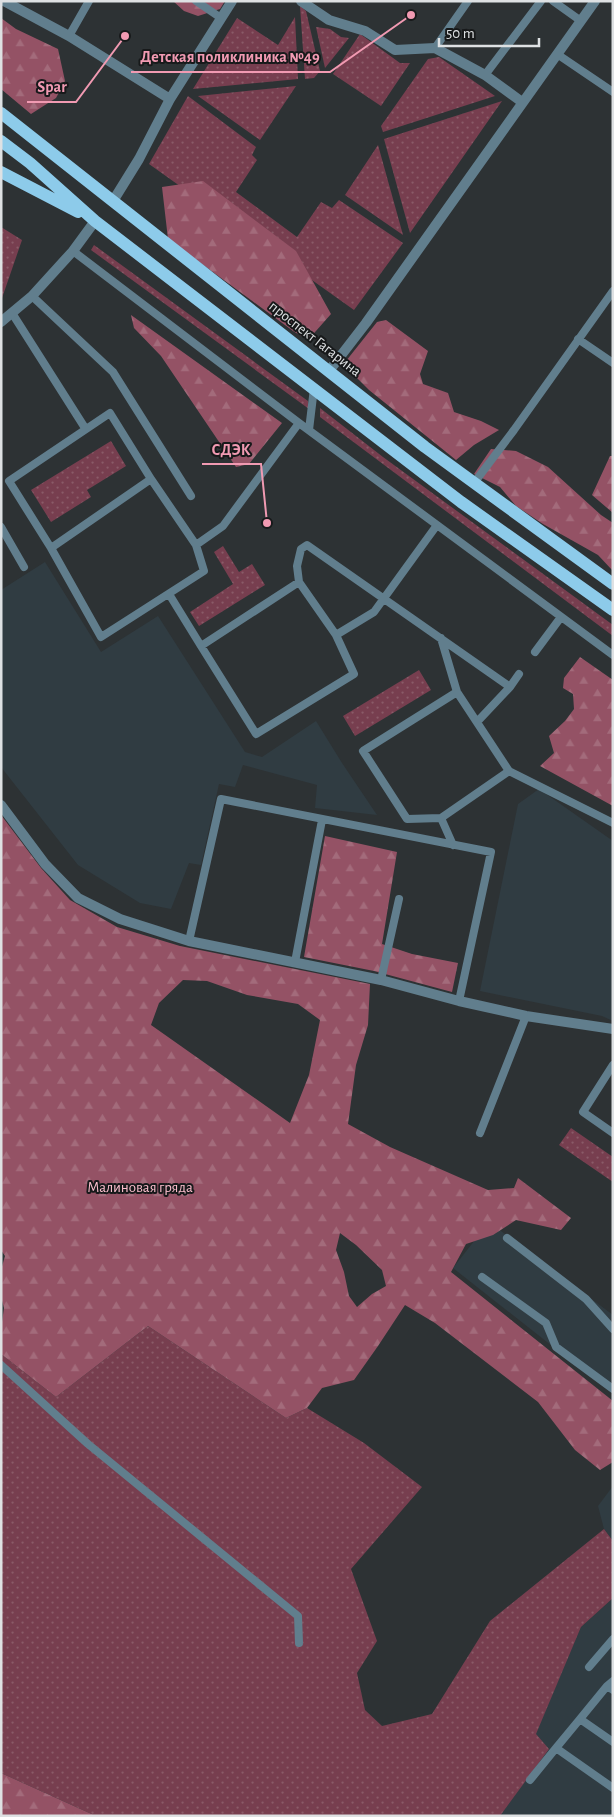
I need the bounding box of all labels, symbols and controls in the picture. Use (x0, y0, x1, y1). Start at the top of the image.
scale bar (439, 15, 539, 47)
text: 50 m (446, 26, 475, 41)
callout: Детская поликлиника №49 (131, 41, 330, 72)
text: Детская поликлиника №49 (140, 49, 320, 65)
callout: Spar (27, 71, 76, 102)
text: Spar (37, 79, 67, 95)
street label: проспект Гагарина (266, 299, 364, 380)
callout: СДЭК (202, 433, 261, 464)
text: СДЭК (212, 442, 251, 458)
park label: Малиновая гряда (87, 1180, 193, 1195)

